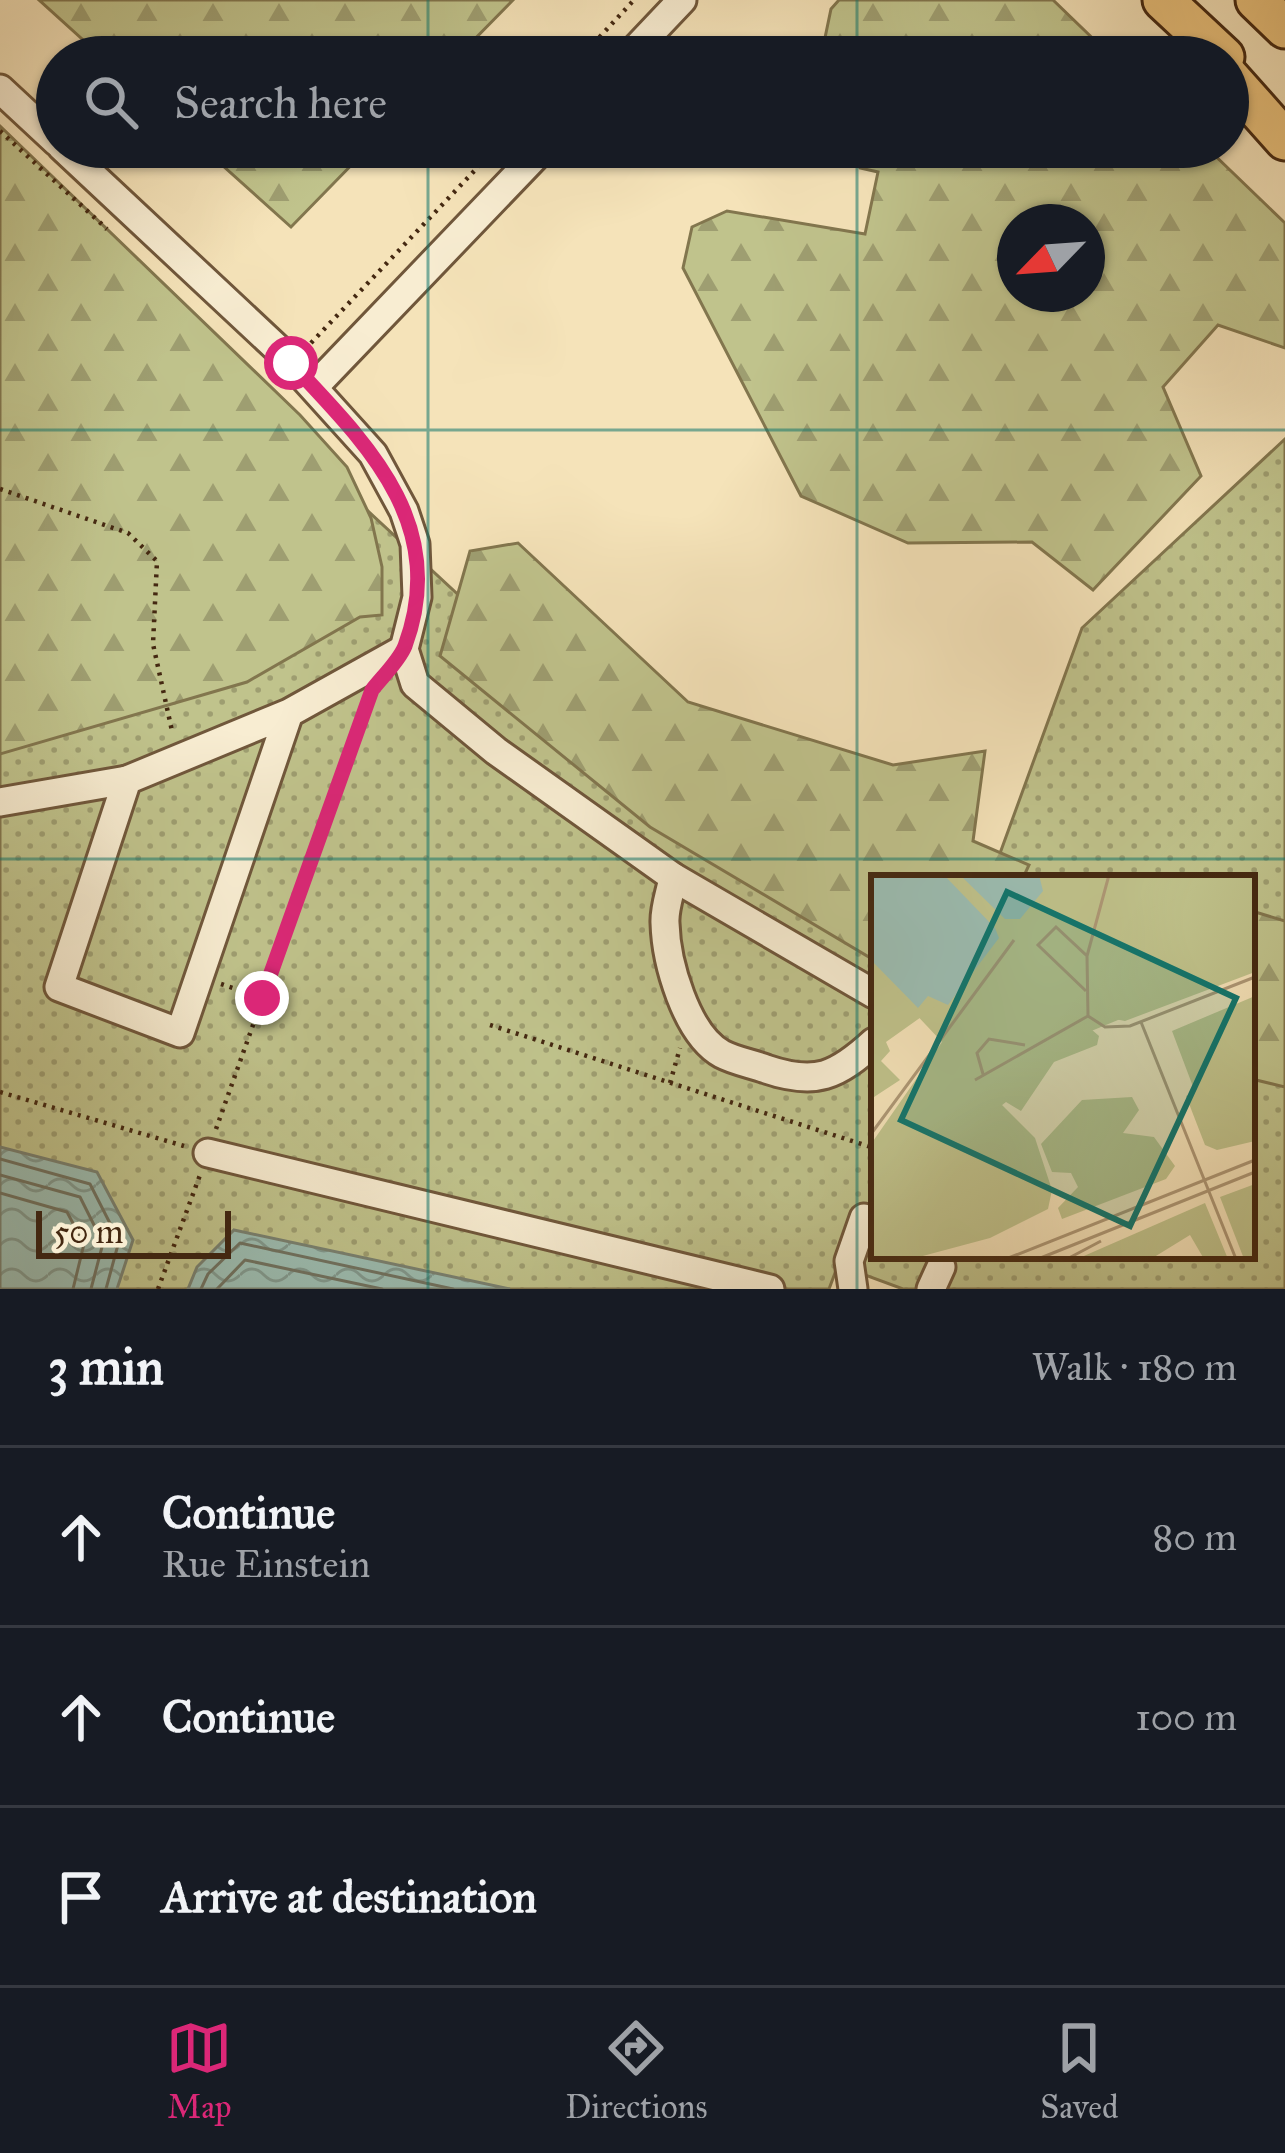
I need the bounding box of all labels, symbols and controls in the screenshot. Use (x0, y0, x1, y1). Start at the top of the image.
search box (36, 36, 1249, 168)
icon: search (78, 69, 144, 135)
text: Search here (174, 75, 387, 130)
north arrow (997, 204, 1105, 312)
route start (264, 336, 318, 390)
inset map (871, 875, 1255, 1259)
route end (235, 971, 289, 1025)
scale bar (36, 1205, 231, 1258)
text: 50 m (54, 1212, 123, 1252)
text: 3 min (48, 1336, 164, 1398)
text: Walk · 180 m (1031, 1343, 1237, 1391)
text: Continue (162, 1485, 335, 1540)
icon: ahead (48, 1504, 114, 1570)
text: 80 m (1152, 1513, 1237, 1561)
text: Rue Einstein (162, 1540, 370, 1588)
icon: ahead (48, 1684, 114, 1750)
text: Continue (162, 1689, 335, 1744)
text: 100 m (1135, 1693, 1237, 1741)
icon: arrive (48, 1864, 114, 1930)
text: Arrive at destination (162, 1869, 537, 1924)
tab: Map (166, 2015, 232, 2127)
tab: Directions (565, 2015, 707, 2127)
tab: Saved (1040, 2015, 1119, 2127)

